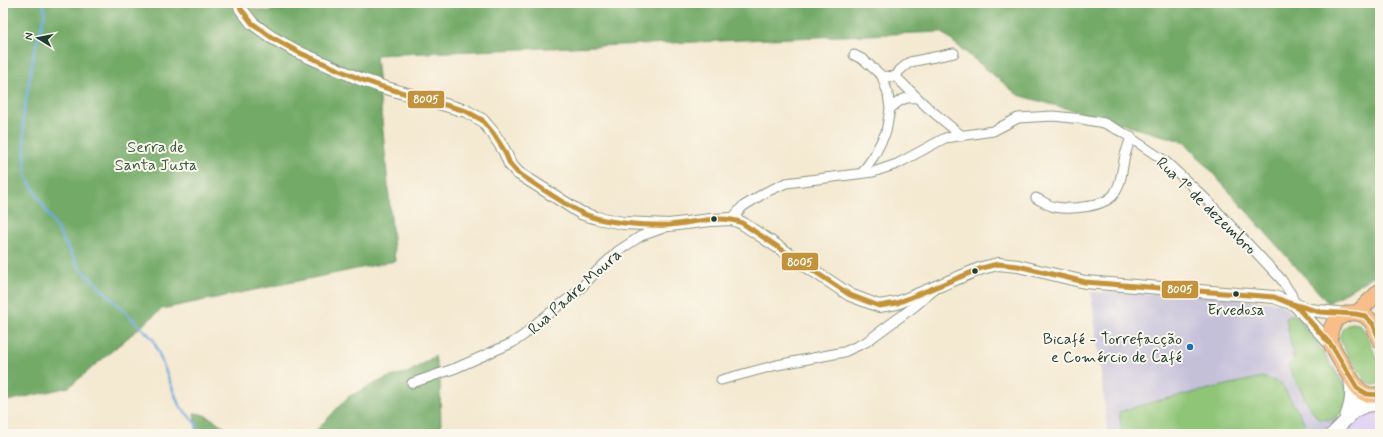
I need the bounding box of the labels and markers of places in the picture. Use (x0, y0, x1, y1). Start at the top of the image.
unlabelled marker (709, 214, 719, 224)
unlabelled marker (970, 266, 980, 276)
marker: Ervedosa (1231, 289, 1241, 299)
place label: Ervedosa (1207, 301, 1265, 321)
place label: Bicafé - Torrefacção e Comércio de Café (1043, 329, 1182, 368)
marker: Bicafé - Torrefacção e Comércio de Café (1185, 342, 1195, 352)

